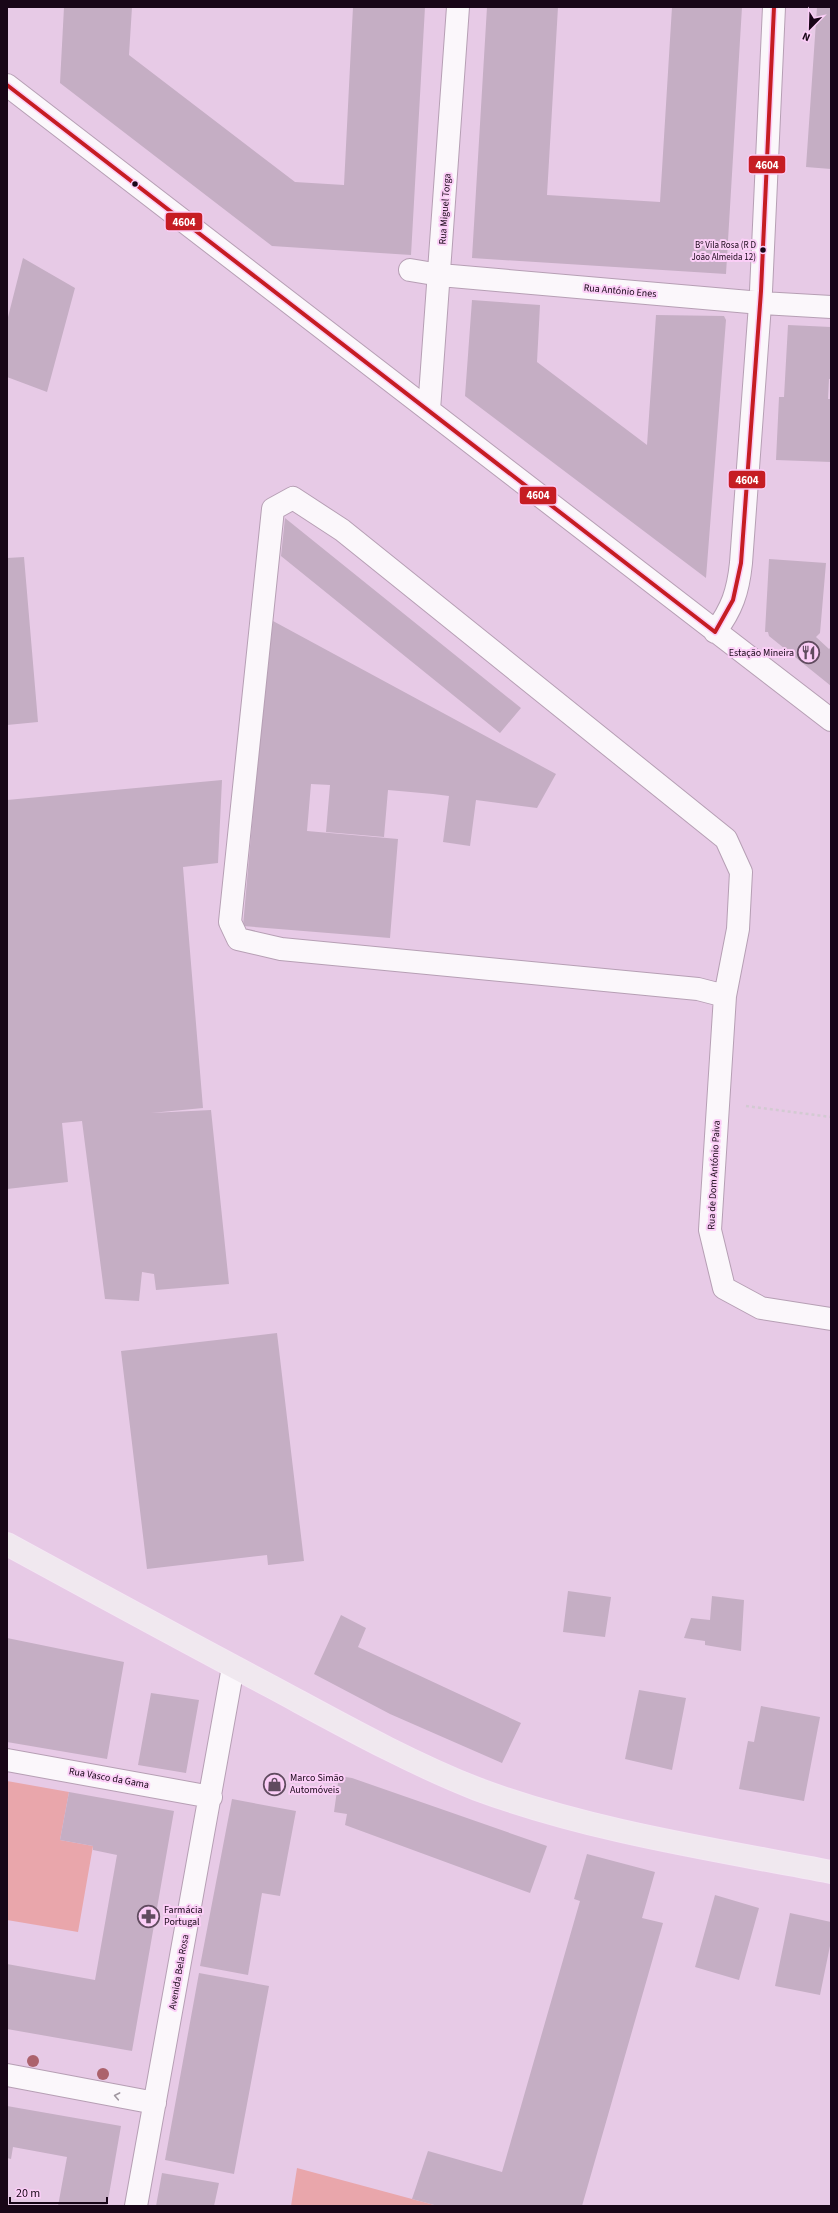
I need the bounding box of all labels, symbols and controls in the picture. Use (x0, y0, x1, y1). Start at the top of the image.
north arrow (790, 8, 830, 48)
text: N (800, 28, 813, 45)
line badge: 4604 (748, 155, 786, 174)
text: 4604 (755, 158, 779, 173)
street label: Rua Miguel Torga (436, 173, 454, 245)
unlabelled marker (130, 179, 140, 189)
line badge: 4604 (165, 212, 203, 231)
text: 4604 (172, 215, 196, 230)
place label: Bº Vila Rosa (R D João Almeida 12) (691, 239, 756, 264)
marker: Bº Vila Rosa (R D João Almeida 12) (758, 245, 768, 255)
street label: Rua António Enes (583, 281, 657, 301)
line badge: 4604 (728, 470, 766, 489)
text: 4604 (735, 473, 759, 488)
line badge: 4604 (519, 486, 557, 505)
text: 4604 (526, 488, 550, 503)
restaurant icon: Estação Mineira (796, 640, 822, 666)
place label: Estação Mineira (729, 646, 794, 660)
street label: Rua de Dom António Paiva (704, 1120, 724, 1230)
street label: Rua Vasco da Gama (68, 1764, 150, 1792)
shop icon: Marco Simão Automóveis (262, 1771, 288, 1797)
place label: Marco Simão Automóveis (290, 1771, 344, 1797)
pharmacy icon: Farmácia Portugal (135, 1903, 161, 1929)
place label: Farmácia Portugal (164, 1903, 203, 1929)
street label: Avenida Bela Rosa (165, 1933, 193, 2011)
one-way arrow (114, 2092, 120, 2101)
scale bar (10, 2179, 107, 2205)
text: 20 m (16, 2185, 40, 2202)

